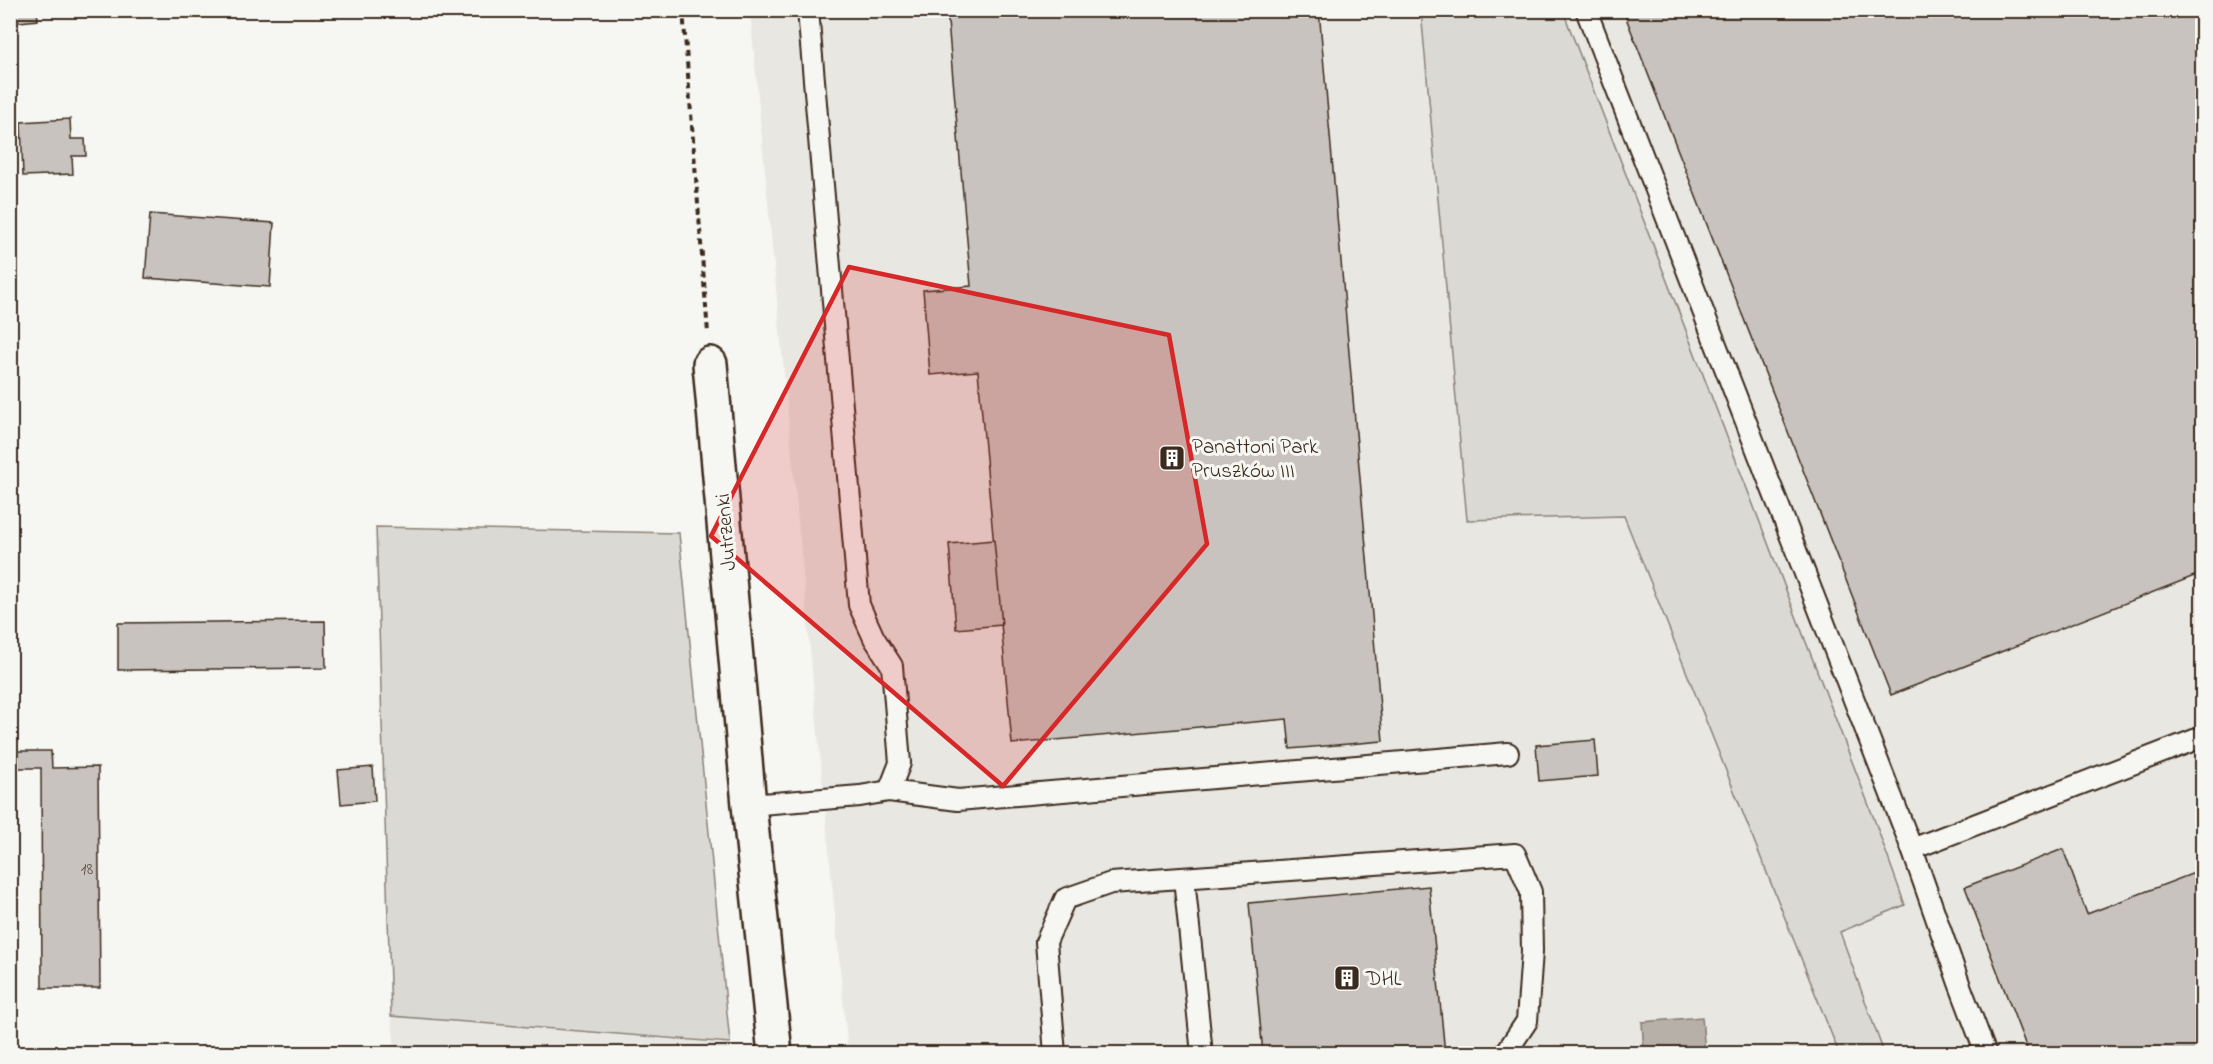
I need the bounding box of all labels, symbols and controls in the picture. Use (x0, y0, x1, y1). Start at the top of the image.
place label: Panattoni Park Pruszków III (1192, 433, 1319, 487)
building icon: Panattoni Park Pruszków III (1157, 443, 1187, 473)
street label: Jutrzenki (709, 492, 745, 572)
house number: 18 (81, 857, 93, 883)
building icon: DHL (1332, 963, 1362, 993)
place label: DHL (1365, 965, 1402, 995)

